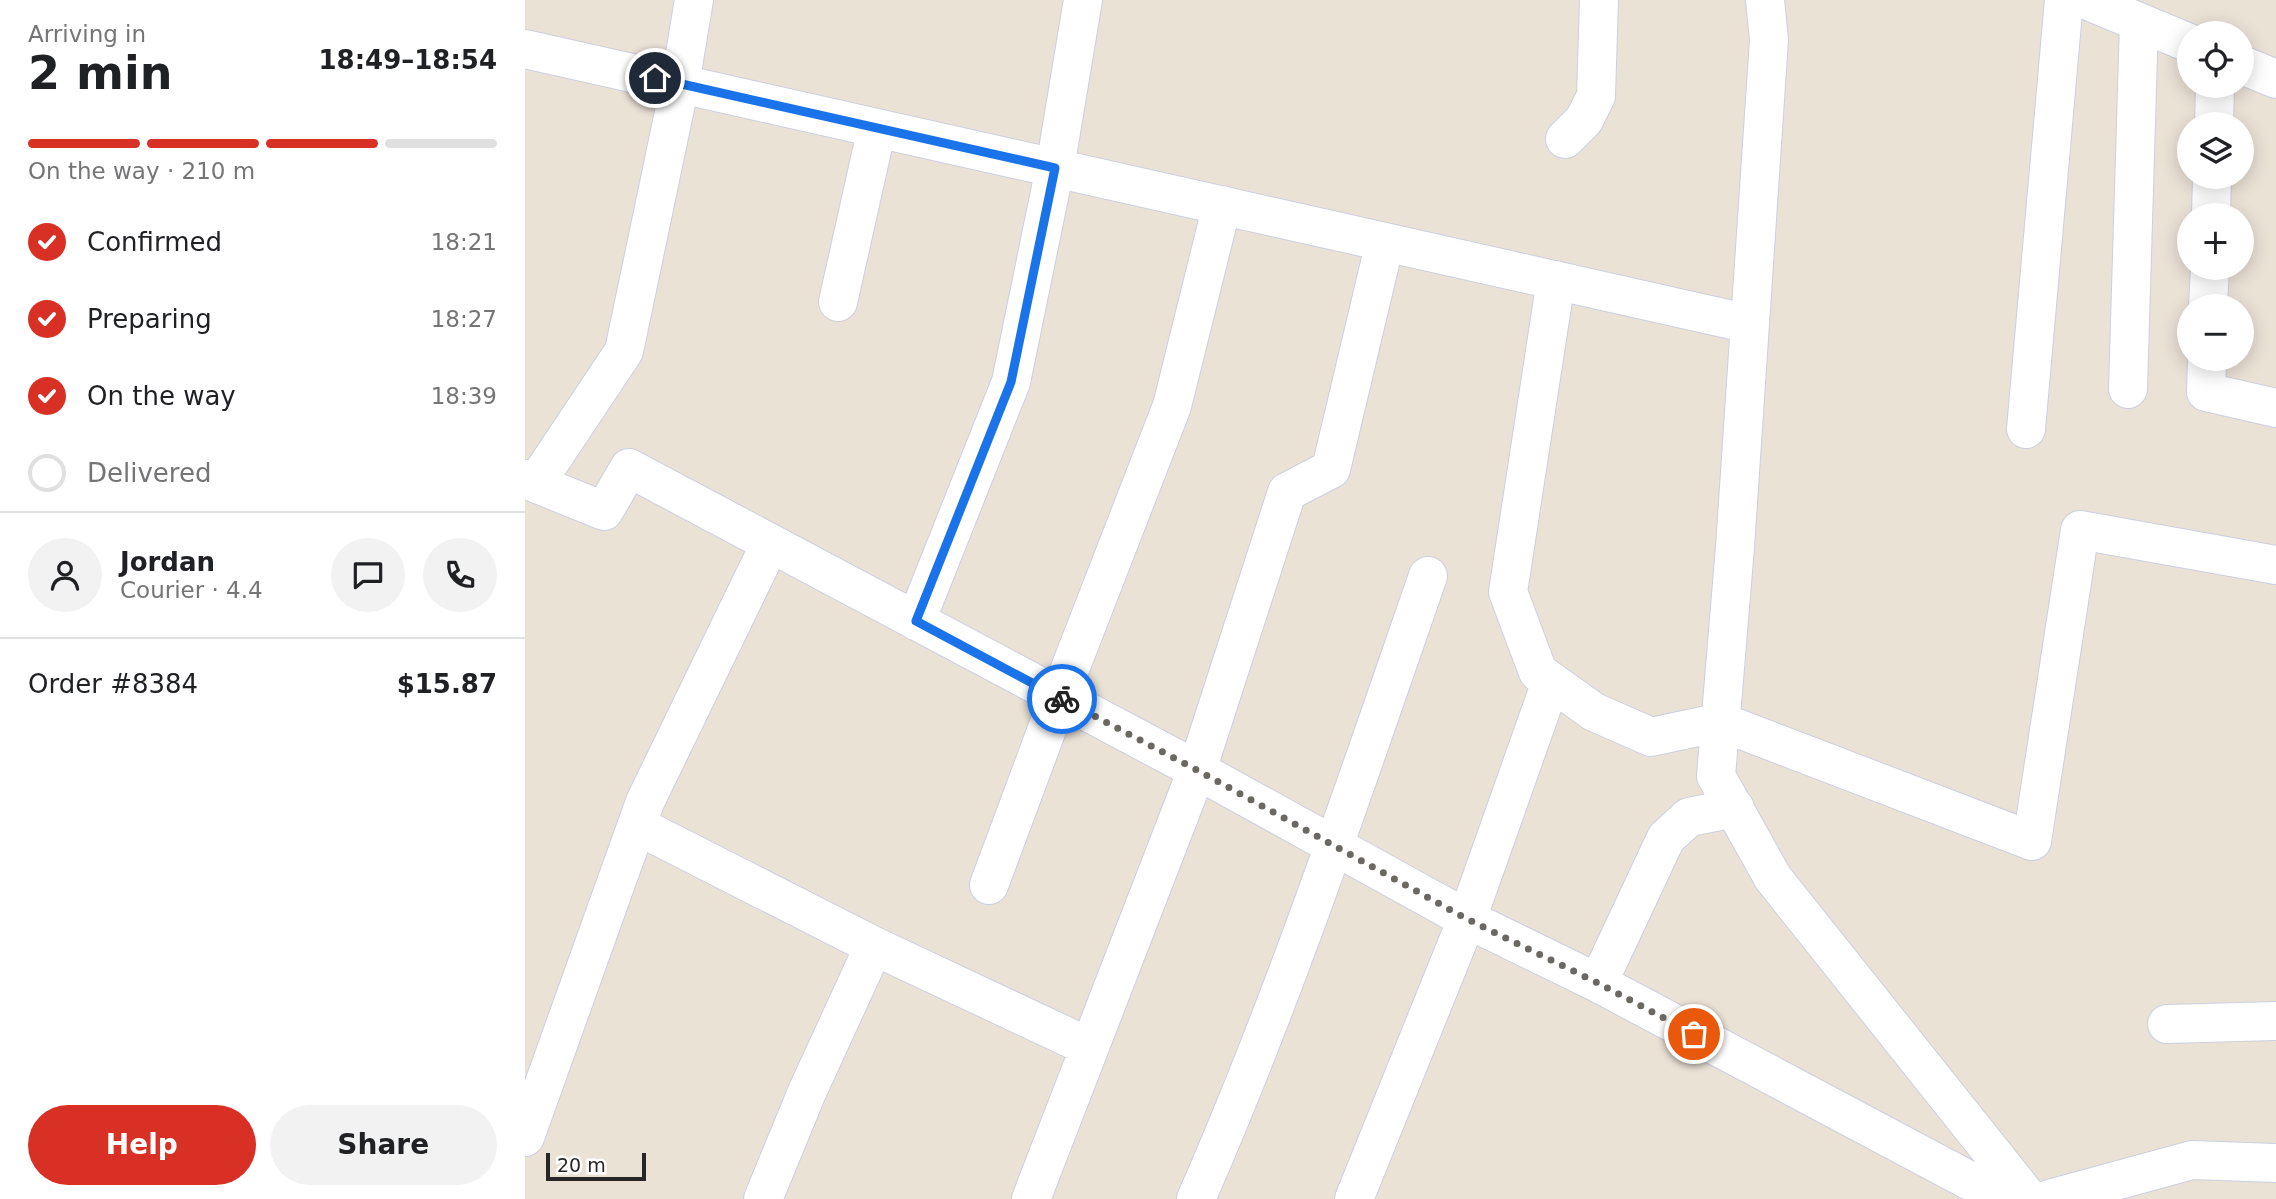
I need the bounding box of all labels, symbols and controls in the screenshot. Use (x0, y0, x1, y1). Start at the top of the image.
text: Arriving in (28, 21, 146, 47)
map controls (2177, 21, 2254, 371)
button: locate (2177, 21, 2254, 98)
text: 18:49–18:54 (318, 45, 497, 75)
text: 2 min (28, 46, 172, 100)
pin (625, 48, 685, 108)
icon: home (636, 59, 674, 97)
button: layers (2177, 112, 2254, 189)
text: On the way · 210 m (28, 158, 255, 184)
button: + (2177, 203, 2254, 280)
icon: check (28, 223, 66, 261)
text: Confirmed (87, 227, 222, 257)
text: 18:21 (431, 229, 497, 255)
button: − (2177, 294, 2254, 371)
icon: check (28, 300, 66, 338)
text: Preparing (87, 304, 212, 334)
text: 18:27 (431, 306, 497, 332)
icon: check (28, 377, 66, 415)
text: On the way (87, 381, 236, 411)
text: 18:39 (431, 383, 497, 409)
text: Delivered (87, 458, 211, 488)
button: person (28, 538, 102, 612)
button: chat (331, 538, 405, 612)
button: phone (423, 538, 497, 612)
text: Jordan (120, 547, 215, 577)
text: Courier · 4.4 (120, 577, 263, 603)
courier (1027, 664, 1097, 734)
text: Order #8384 (28, 669, 198, 699)
text: $15.87 (397, 669, 497, 699)
icon: bike (1043, 680, 1081, 718)
pin (1664, 1004, 1724, 1064)
icon: bag (1675, 1015, 1713, 1053)
button: Help (28, 1105, 256, 1185)
button: Share (270, 1105, 497, 1185)
scale bar (546, 1150, 646, 1182)
text: 20 m (557, 1154, 606, 1176)

